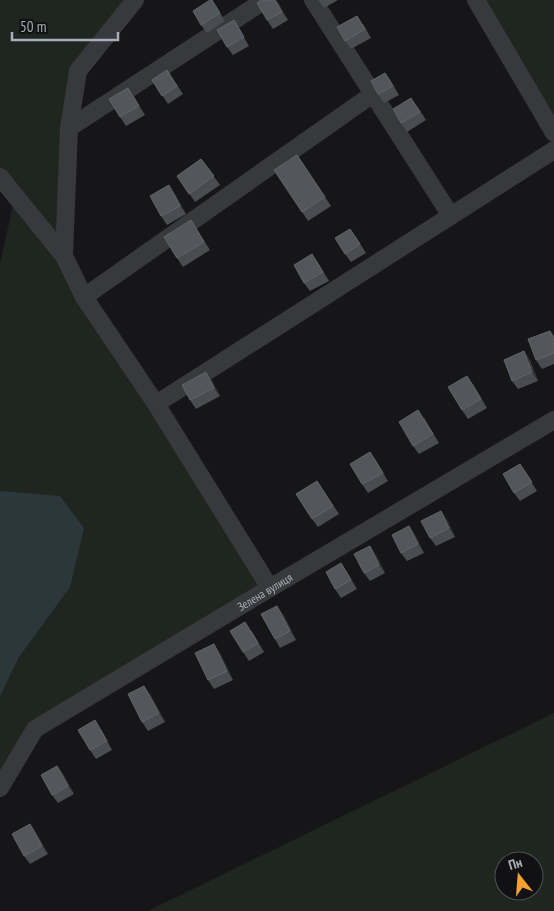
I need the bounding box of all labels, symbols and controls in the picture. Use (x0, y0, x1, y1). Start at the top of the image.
scale bar (12, 10, 119, 42)
text: 50 m (20, 17, 46, 36)
street label: Зелена вулиця (234, 569, 295, 614)
north arrow (494, 851, 544, 901)
text: Пн (506, 853, 524, 874)

